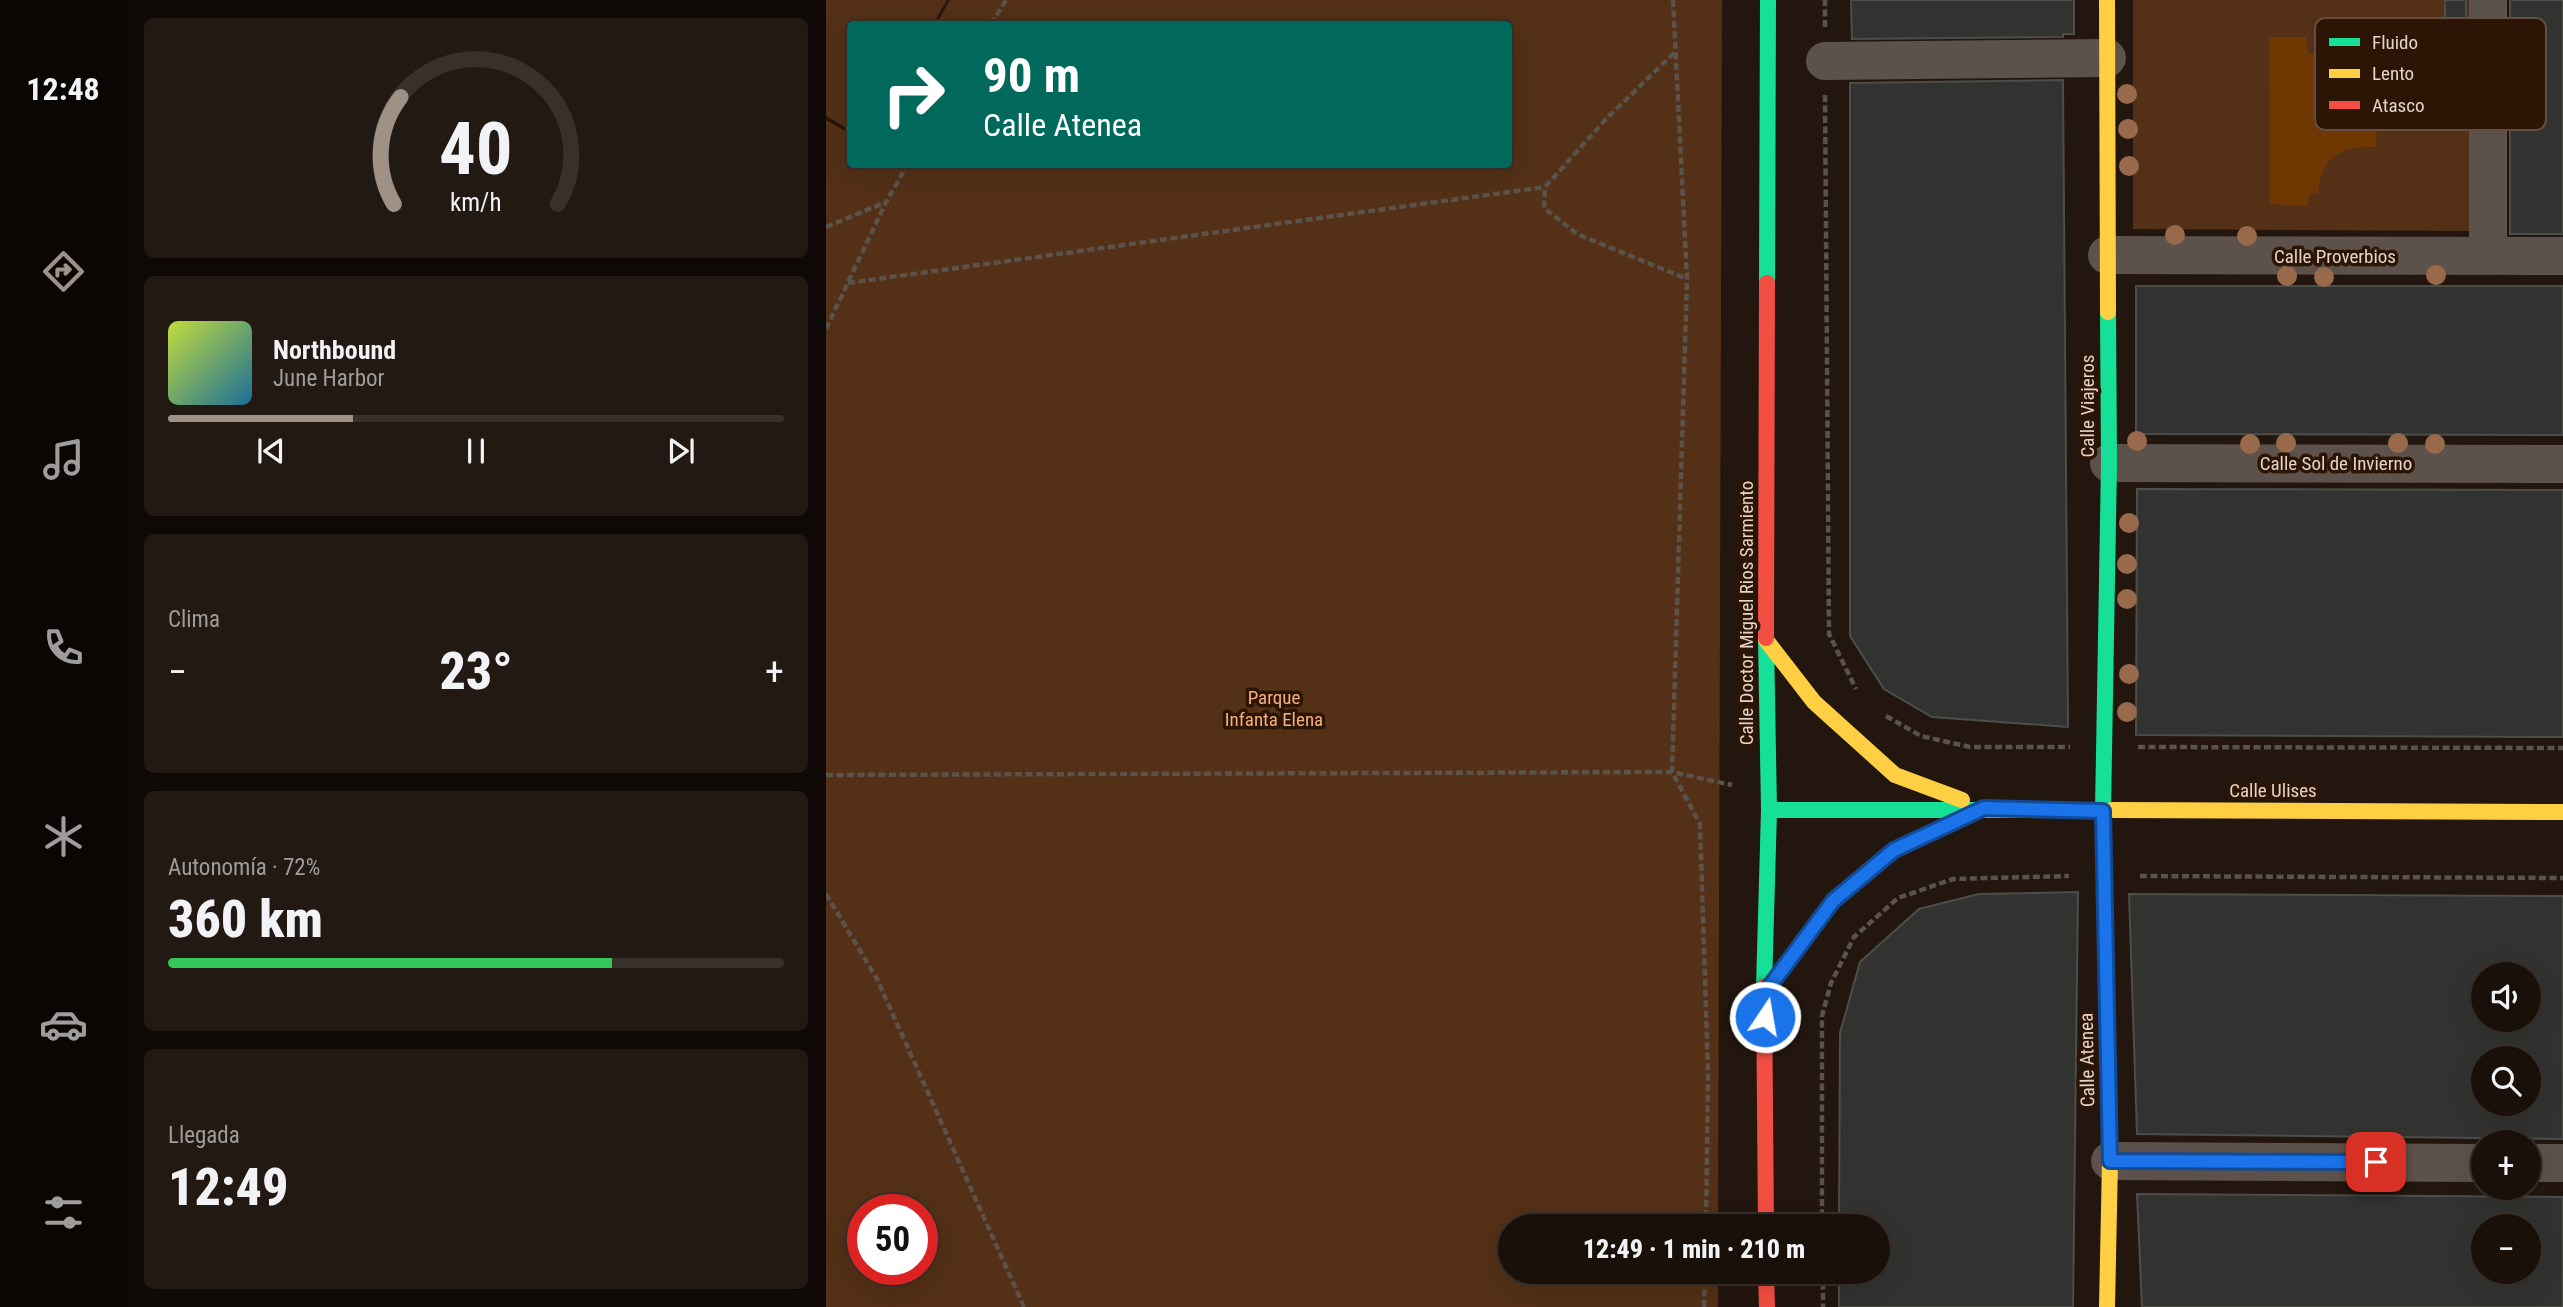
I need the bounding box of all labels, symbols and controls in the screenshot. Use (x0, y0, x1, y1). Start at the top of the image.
legend (2315, 18, 2546, 130)
text: Fluido (2372, 31, 2418, 54)
text: 90 m (983, 47, 1080, 104)
icon: right (868, 49, 959, 140)
text: Lento (2372, 62, 2414, 85)
text: 12:48 (26, 70, 100, 108)
text: Atasco (2372, 94, 2425, 117)
text: 40 (439, 106, 513, 192)
text: Calle Atenea (983, 106, 1142, 144)
text: km/h (450, 188, 502, 217)
street label: Calle Proverbios (2274, 245, 2396, 268)
icon: directions (39, 247, 88, 296)
text: Northbound (273, 335, 396, 365)
street label: Calle Viajeros (2076, 355, 2099, 457)
text: June Harbor (273, 365, 385, 392)
icon: previous (252, 432, 290, 470)
icon: pause (457, 432, 495, 470)
icon: next (662, 432, 700, 470)
icon: music (39, 435, 88, 484)
street label: Calle Sol de Invierno (2260, 452, 2412, 475)
street label: Calle Doctor Miguel Rios Sarmiento (1735, 481, 1758, 745)
text: Clima (168, 606, 220, 633)
icon: phone (39, 623, 88, 672)
text: 23° (439, 641, 513, 702)
text: − (168, 650, 187, 694)
text: + (765, 650, 784, 694)
park label: Parque Infanta Elena (1225, 686, 1323, 731)
street label: Calle Ulises (2229, 779, 2317, 802)
icon: climate (39, 812, 88, 861)
text: Autonomía · 72% (168, 854, 320, 881)
text: 360 km (168, 889, 323, 950)
map controls (2471, 962, 2541, 1284)
button: sound (2471, 962, 2541, 1032)
position arrow (1728, 980, 1802, 1054)
icon: car (39, 1000, 88, 1049)
street label: Calle Atenea (2075, 1013, 2099, 1107)
button: search (2471, 1046, 2541, 1116)
text: Llegada (168, 1122, 240, 1149)
button: + (2471, 1130, 2541, 1200)
pin (2346, 1132, 2406, 1192)
icon: arrive (2357, 1143, 2395, 1181)
text: 12:49 (168, 1157, 288, 1218)
icon: filters (39, 1188, 88, 1237)
speed limit sign: 50 (847, 1194, 938, 1285)
button: − (2471, 1214, 2541, 1284)
text: 12:49 · 1 min · 210 m (1583, 1234, 1805, 1264)

